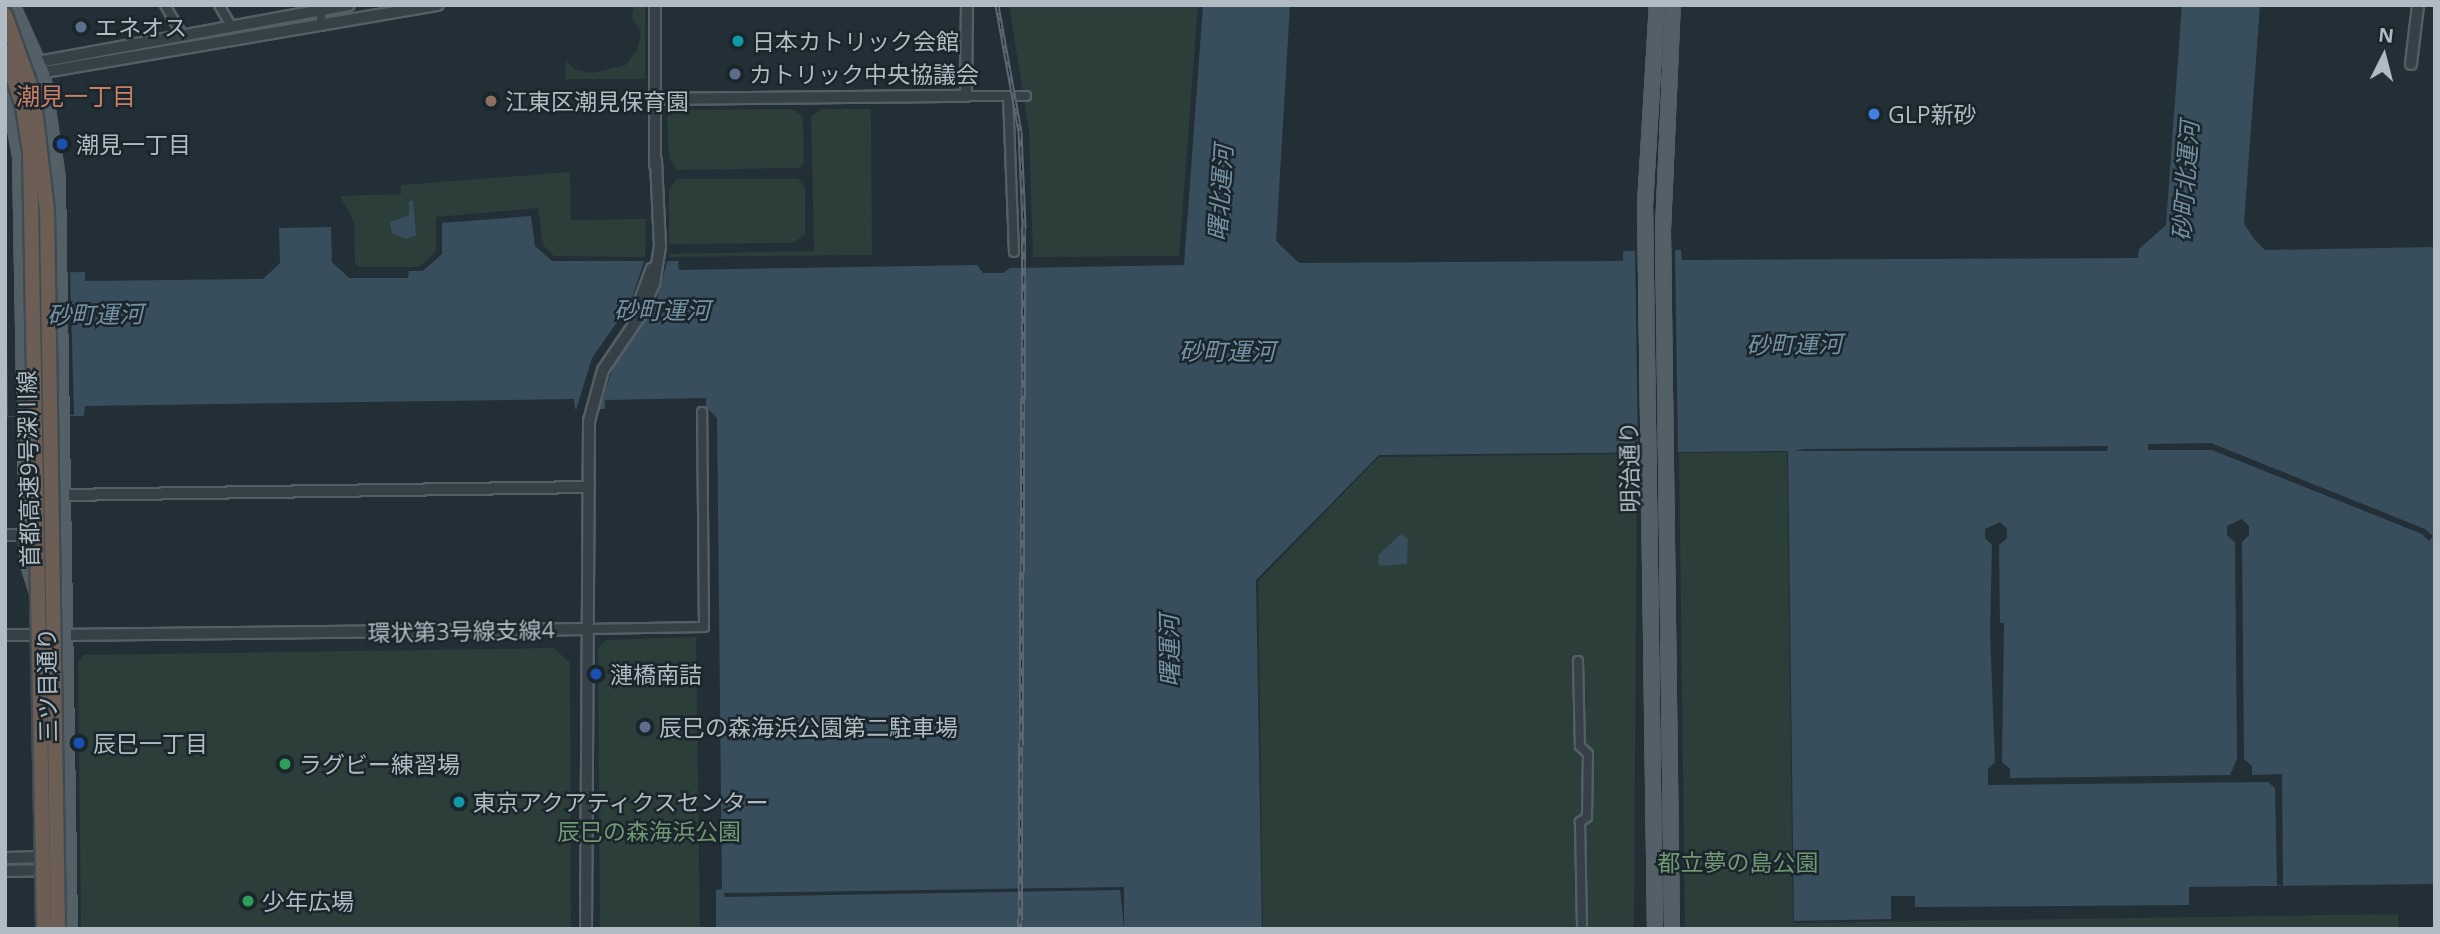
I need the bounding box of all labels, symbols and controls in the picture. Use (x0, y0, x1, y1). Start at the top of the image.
place label: エネオス (95, 13, 187, 41)
marker: エネオス (73, 19, 89, 35)
north arrow (2349, 21, 2419, 91)
text: N (2377, 21, 2395, 49)
place label: 日本カトリック会館 (752, 27, 959, 55)
marker: 日本カトリック会館 (730, 33, 746, 49)
place label: カトリック中央協議会 (749, 60, 979, 88)
marker: カトリック中央協議会 (727, 66, 743, 82)
district label: 潮見一丁目 (16, 82, 136, 110)
place label: 江東区潮見保育園 (505, 87, 689, 115)
marker: 江東区潮見保育園 (483, 93, 499, 109)
place label: GLP新砂 (1888, 100, 1977, 128)
marker: GLP新砂 (1866, 106, 1882, 122)
water label: 砂町北運河 (2166, 120, 2204, 242)
place label: 潮見一丁目 (76, 130, 191, 158)
marker: 潮見一丁目 (54, 136, 70, 152)
water label: 曙北運河 (1202, 144, 1238, 242)
water label: 砂町運河 (614, 296, 710, 324)
water label: 砂町運河 (47, 299, 143, 329)
water label: 砂町運河 (1746, 329, 1842, 359)
water label: 砂町運河 (1179, 337, 1275, 365)
street label: 首都高速9号深川線 (12, 370, 44, 568)
street label: 明治通り (1614, 421, 1644, 513)
water label: 曙運河 (1154, 615, 1184, 687)
street label: 環状第3号線支線4 (367, 616, 555, 646)
street label: 三ツ目通り (32, 627, 62, 743)
place label: 漣橋南詰 (610, 660, 702, 688)
marker: 漣橋南詰 (588, 666, 604, 682)
place label: 辰巳の森海浜公園第二駐車場 (659, 713, 958, 741)
marker: 辰巳の森海浜公園第二駐車場 (637, 719, 653, 735)
place label: 辰巳一丁目 (93, 729, 208, 757)
marker: 辰巳一丁目 (71, 735, 87, 751)
place label: ラグビー練習場 (299, 750, 460, 778)
marker: ラグビー練習場 (277, 756, 293, 772)
place label: 東京アクアティクスセンター (473, 788, 772, 816)
marker: 東京アクアティクスセンター (451, 794, 467, 810)
park label: 辰巳の森海浜公園 (557, 817, 741, 845)
park label: 都立夢の島公園 (1658, 848, 1818, 876)
place label: 少年広場 (262, 887, 354, 915)
marker: 少年広場 (240, 893, 256, 909)

